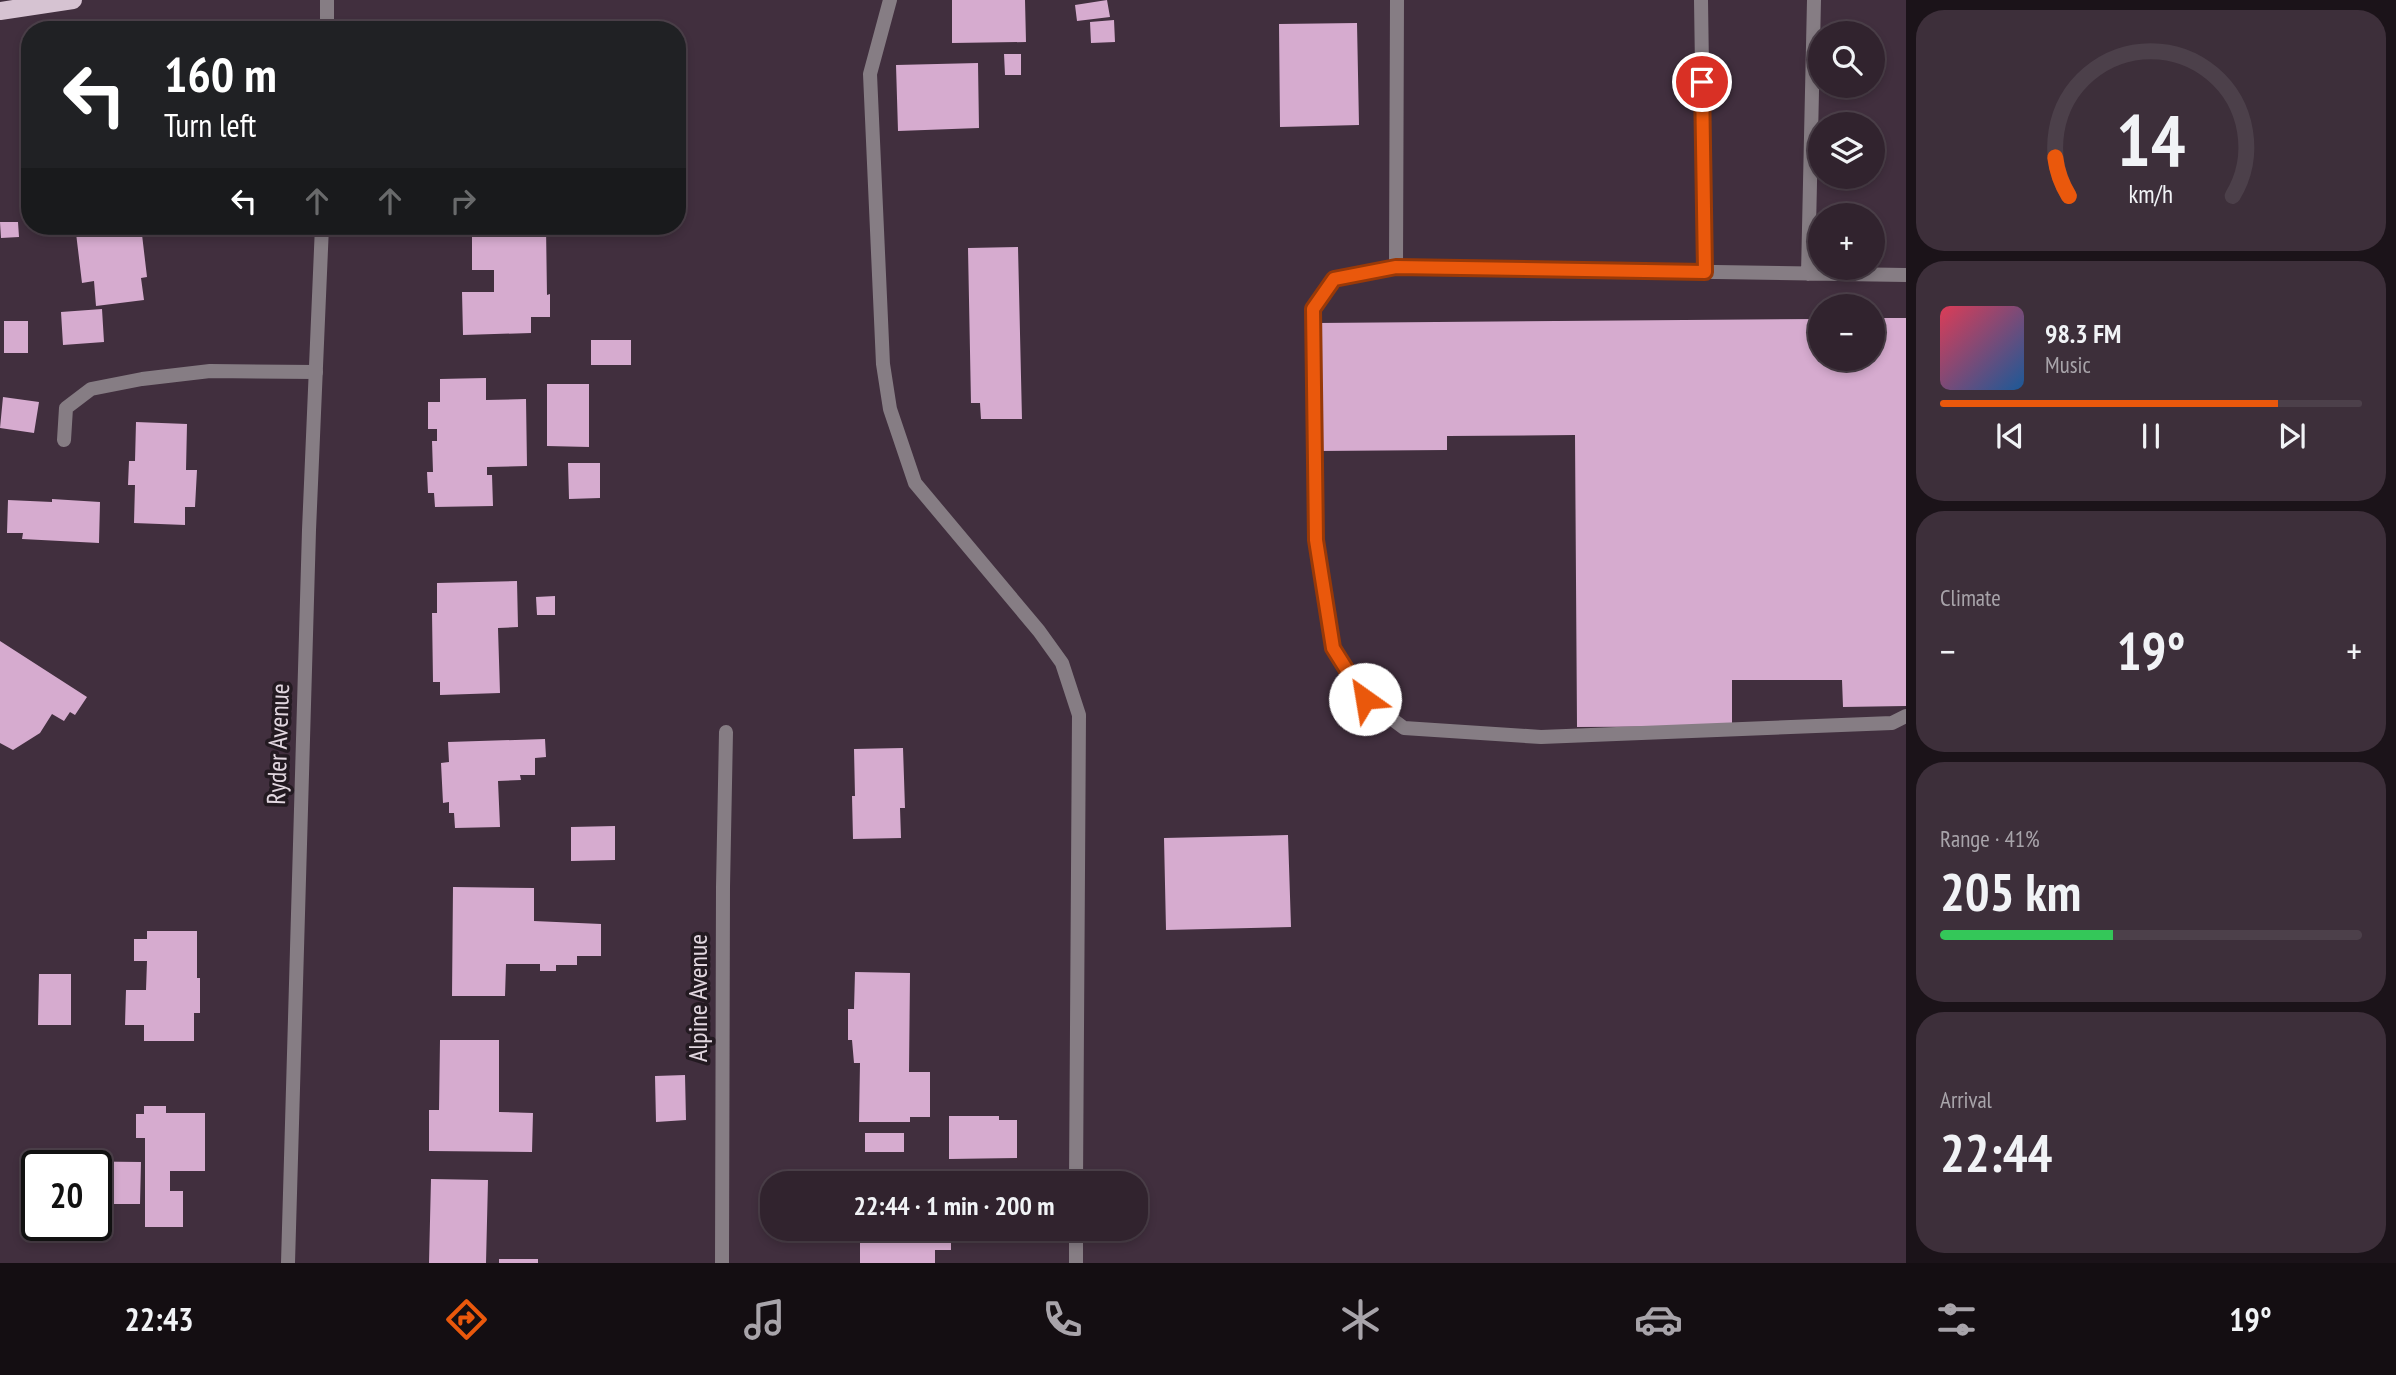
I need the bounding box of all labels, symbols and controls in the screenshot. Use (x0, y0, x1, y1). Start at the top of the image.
map controls (1808, 21, 1885, 371)
button: search (1808, 21, 1885, 98)
text: 160 m (164, 42, 277, 106)
icon: left (49, 49, 140, 140)
pin (1672, 52, 1732, 112)
icon: arrive (1683, 63, 1721, 101)
text: 14 (2116, 93, 2186, 187)
text: Turn left (164, 104, 256, 146)
button: layers (1808, 112, 1885, 189)
text: km/h (2129, 178, 2173, 210)
icon: left (225, 182, 263, 220)
icon: ahead (298, 182, 336, 220)
icon: ahead (371, 182, 409, 220)
icon: right (444, 182, 482, 220)
button: + (1808, 203, 1885, 280)
button: − (1808, 294, 1885, 371)
text: 98.3 FM (2045, 317, 2121, 350)
text: Music (2045, 350, 2091, 379)
icon: previous (1991, 417, 2029, 455)
icon: pause (2132, 417, 2170, 455)
icon: next (2273, 417, 2311, 455)
text: Climate (1940, 583, 2001, 612)
text: 19° (2117, 617, 2185, 684)
text: − (1940, 626, 1956, 675)
text: + (2346, 626, 2362, 675)
position arrow (1328, 662, 1402, 736)
street label: Ryder Avenue (259, 683, 296, 805)
text: Range · 41% (1940, 824, 2040, 853)
text: 205 km (1940, 858, 2081, 925)
street label: Alpine Avenue (681, 934, 714, 1062)
text: Arrival (1940, 1085, 1992, 1114)
text: 22:44 (1940, 1119, 2052, 1186)
speed limit sign: 20 (21, 1150, 112, 1241)
text: 22:44 · 1 min · 200 m (854, 1189, 1054, 1222)
icon: directions (442, 1295, 491, 1344)
icon: music (740, 1295, 789, 1344)
icon: phone (1038, 1295, 1087, 1344)
icon: climate (1336, 1295, 1385, 1344)
icon: car (1634, 1295, 1683, 1344)
icon: filters (1932, 1295, 1981, 1344)
text: 22:43 (124, 1298, 194, 1340)
text: 19° (2229, 1298, 2272, 1340)

